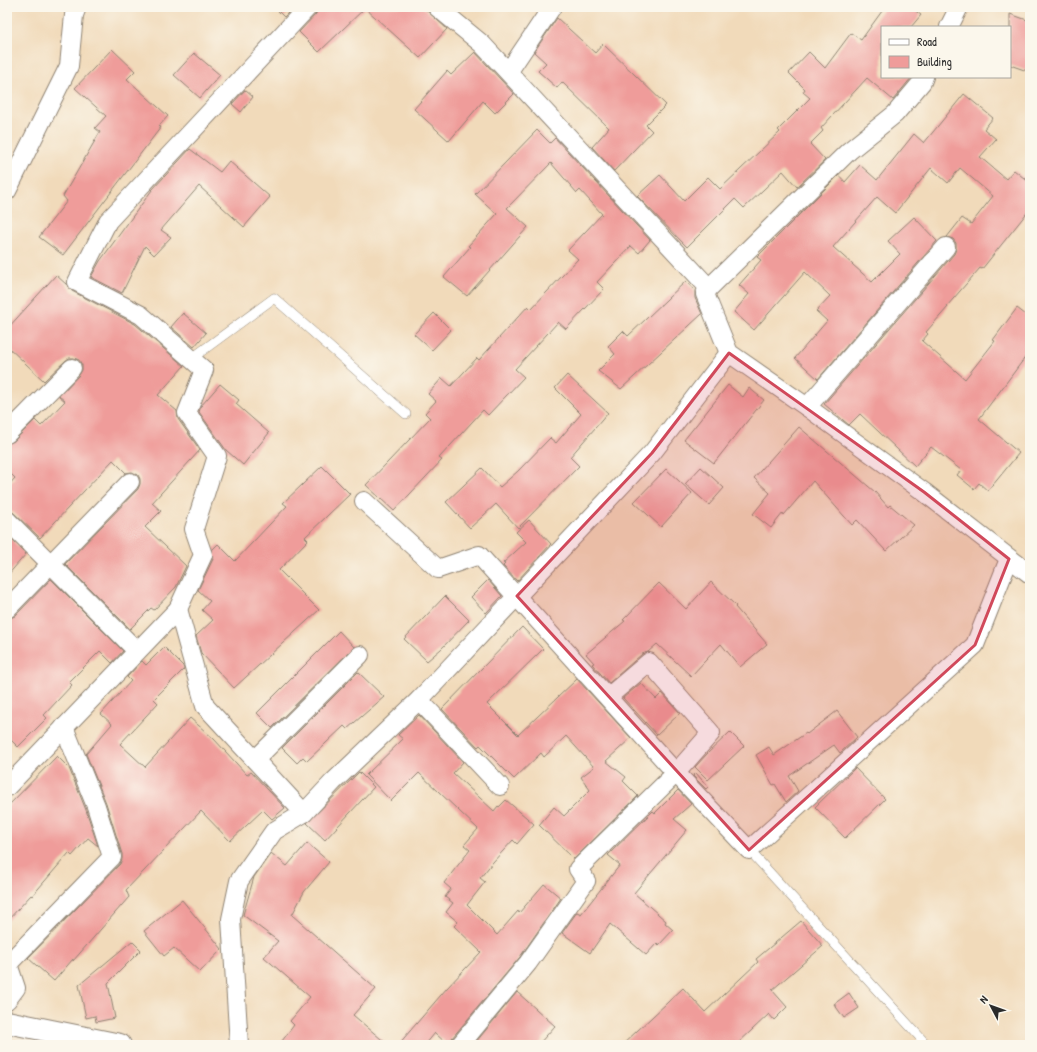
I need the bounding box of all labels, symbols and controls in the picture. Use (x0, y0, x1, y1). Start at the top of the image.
legend (881, 26, 1011, 78)
text: Road (917, 33, 937, 50)
text: Building (917, 53, 952, 70)
north arrow (971, 986, 1011, 1026)
text: N (976, 993, 991, 1006)

